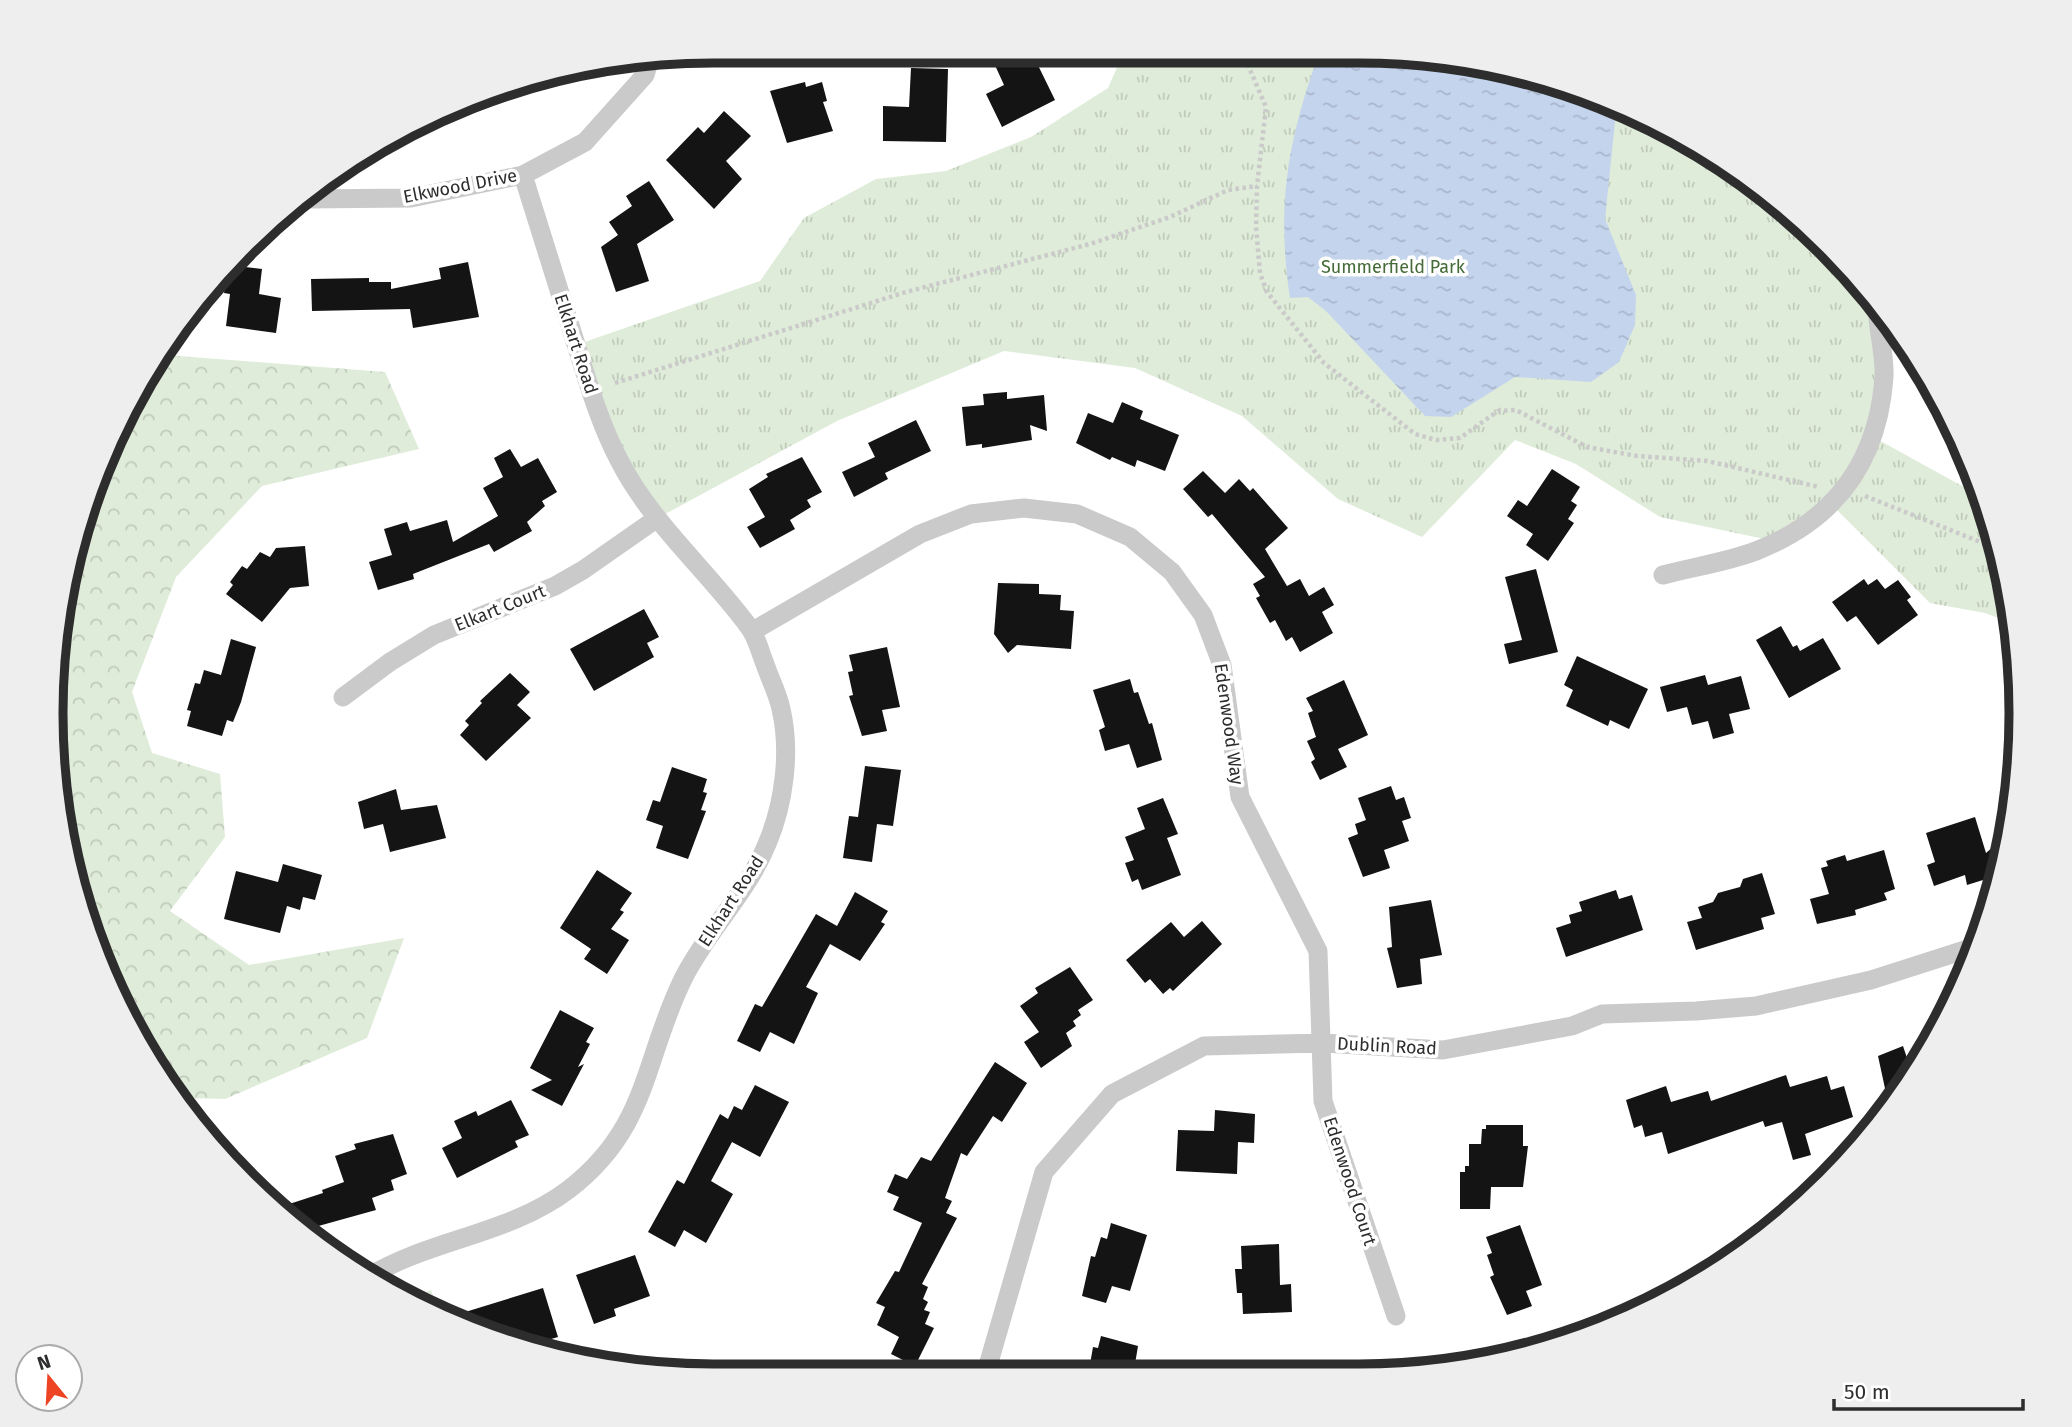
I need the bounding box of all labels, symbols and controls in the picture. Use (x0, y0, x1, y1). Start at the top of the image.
street label: Elkwood Drive (401, 164, 519, 208)
park label: Summerfield Park (1321, 256, 1466, 278)
street label: Elkhart Road (549, 291, 603, 397)
street label: Elkart Court (451, 580, 549, 636)
street label: Edenwood Way (1210, 662, 1248, 786)
street label: Elkhart Road (693, 851, 769, 951)
street label: Dublin Road (1337, 1032, 1437, 1060)
street label: Edenwood Court (1319, 1114, 1381, 1249)
north arrow (14, 1343, 84, 1413)
text: N (34, 1349, 53, 1375)
scale bar (1834, 1368, 2023, 1412)
text: 50 m (1844, 1379, 1890, 1405)

